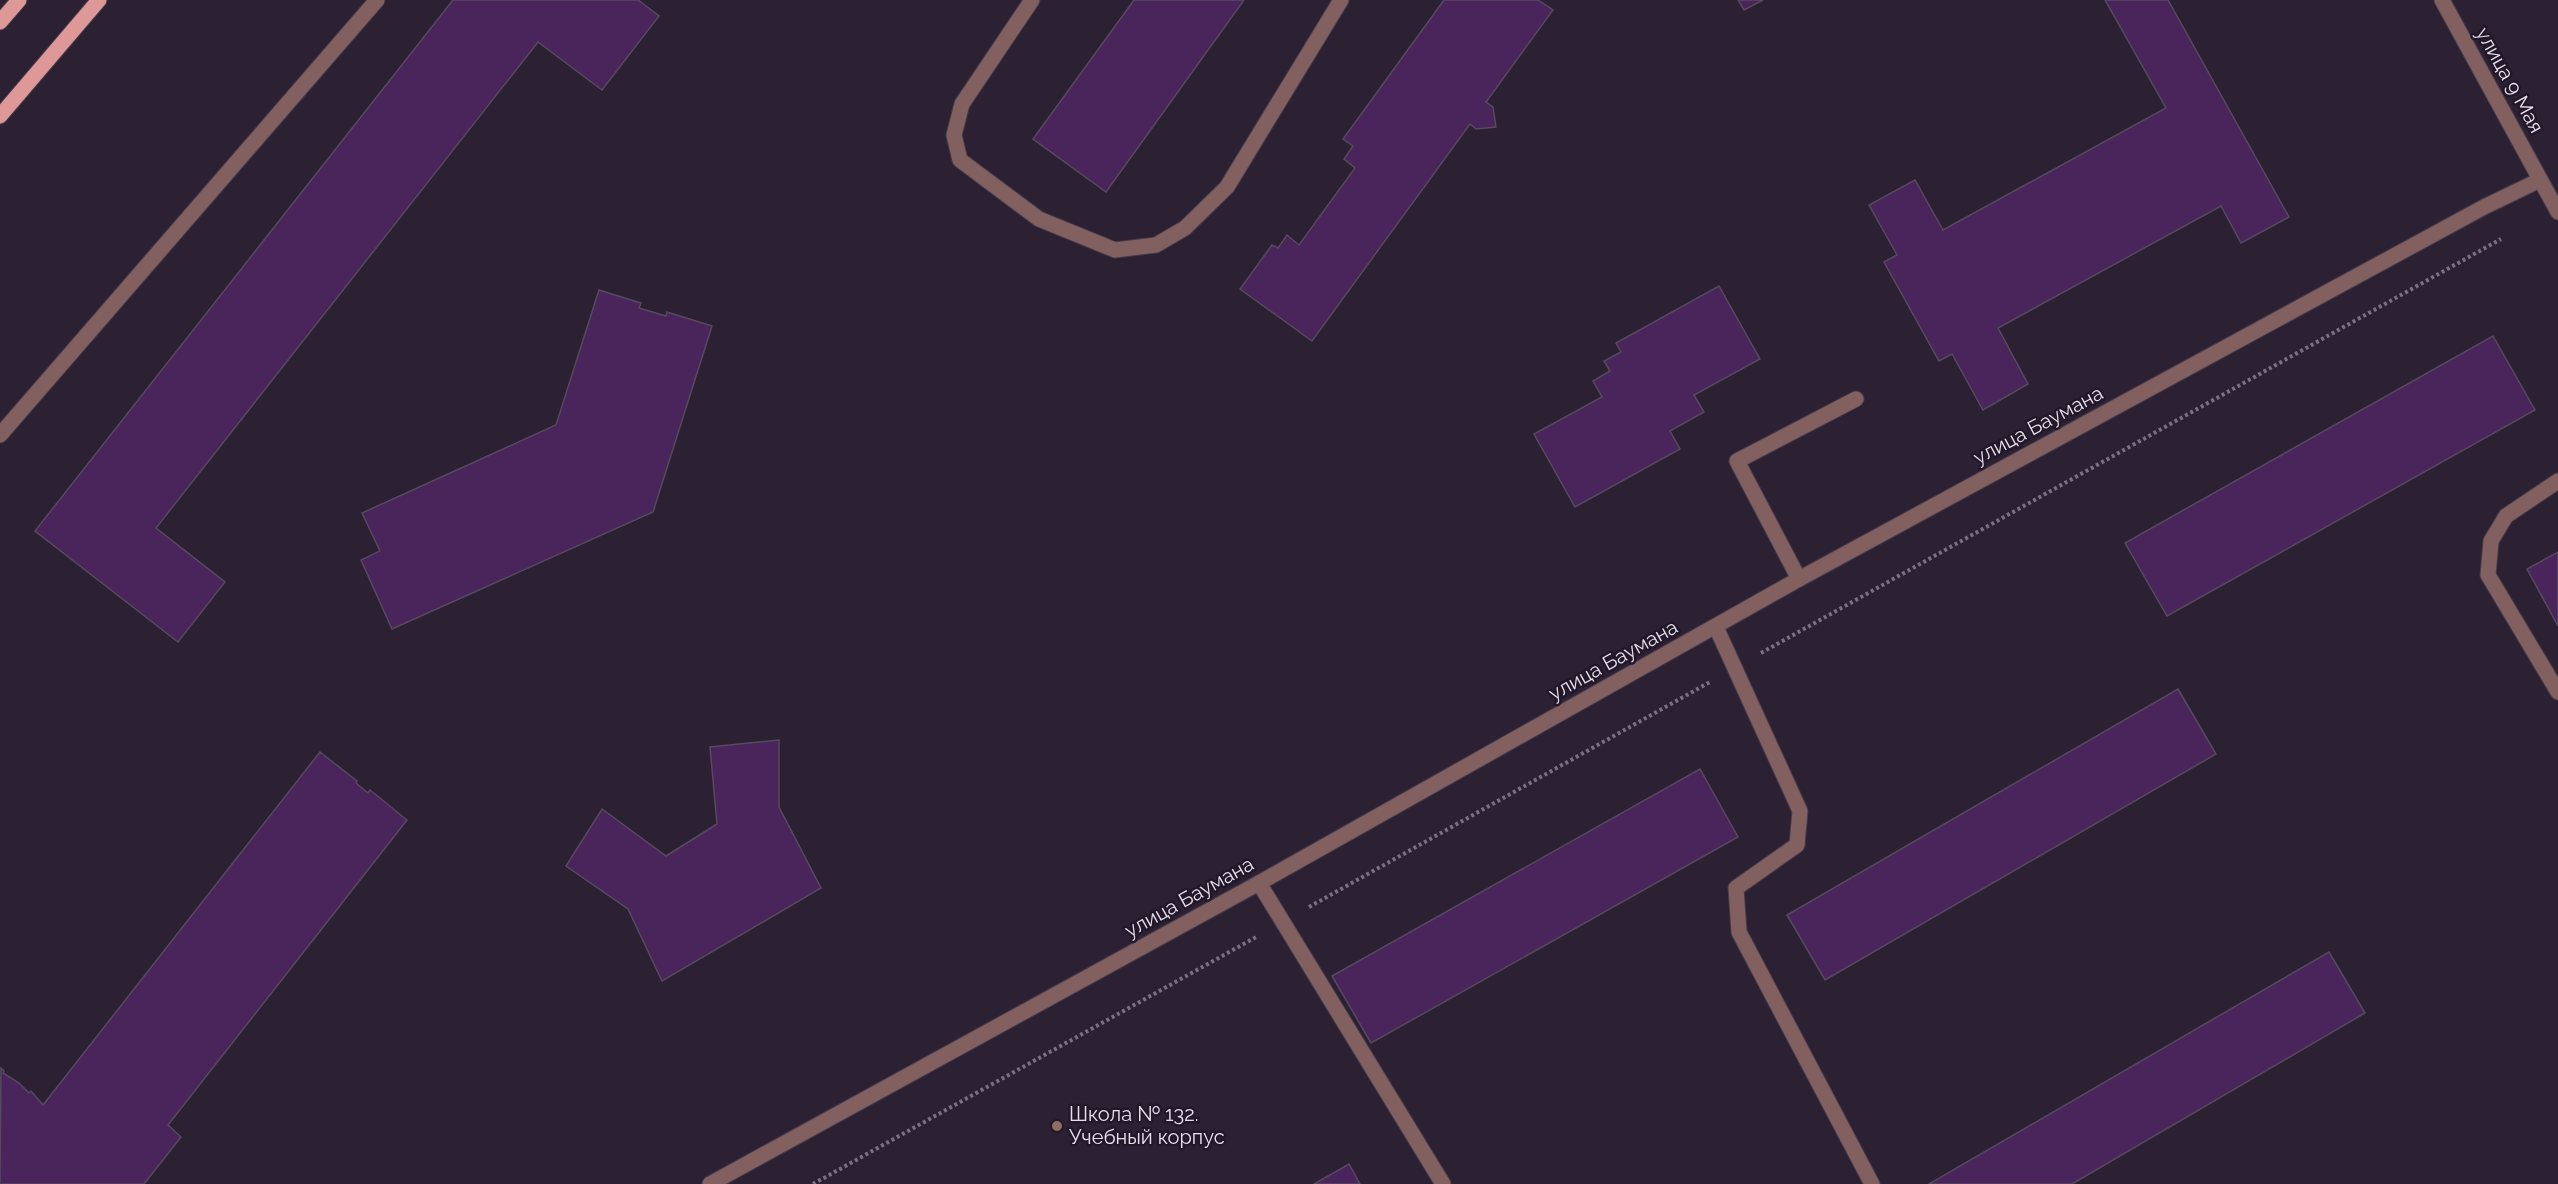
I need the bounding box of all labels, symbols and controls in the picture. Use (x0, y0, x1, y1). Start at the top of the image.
street label: улица 9 Мая (2471, 23, 2549, 137)
street label: улица Баумана (1969, 381, 2107, 469)
street label: улица Баумана (1544, 615, 1682, 705)
street label: улица Баумана (1120, 852, 1258, 942)
place label: Школа № 132. Учебный корпус (1069, 1102, 1225, 1149)
marker: Школа № 132. Учебный корпус (1050, 1119, 1064, 1133)

